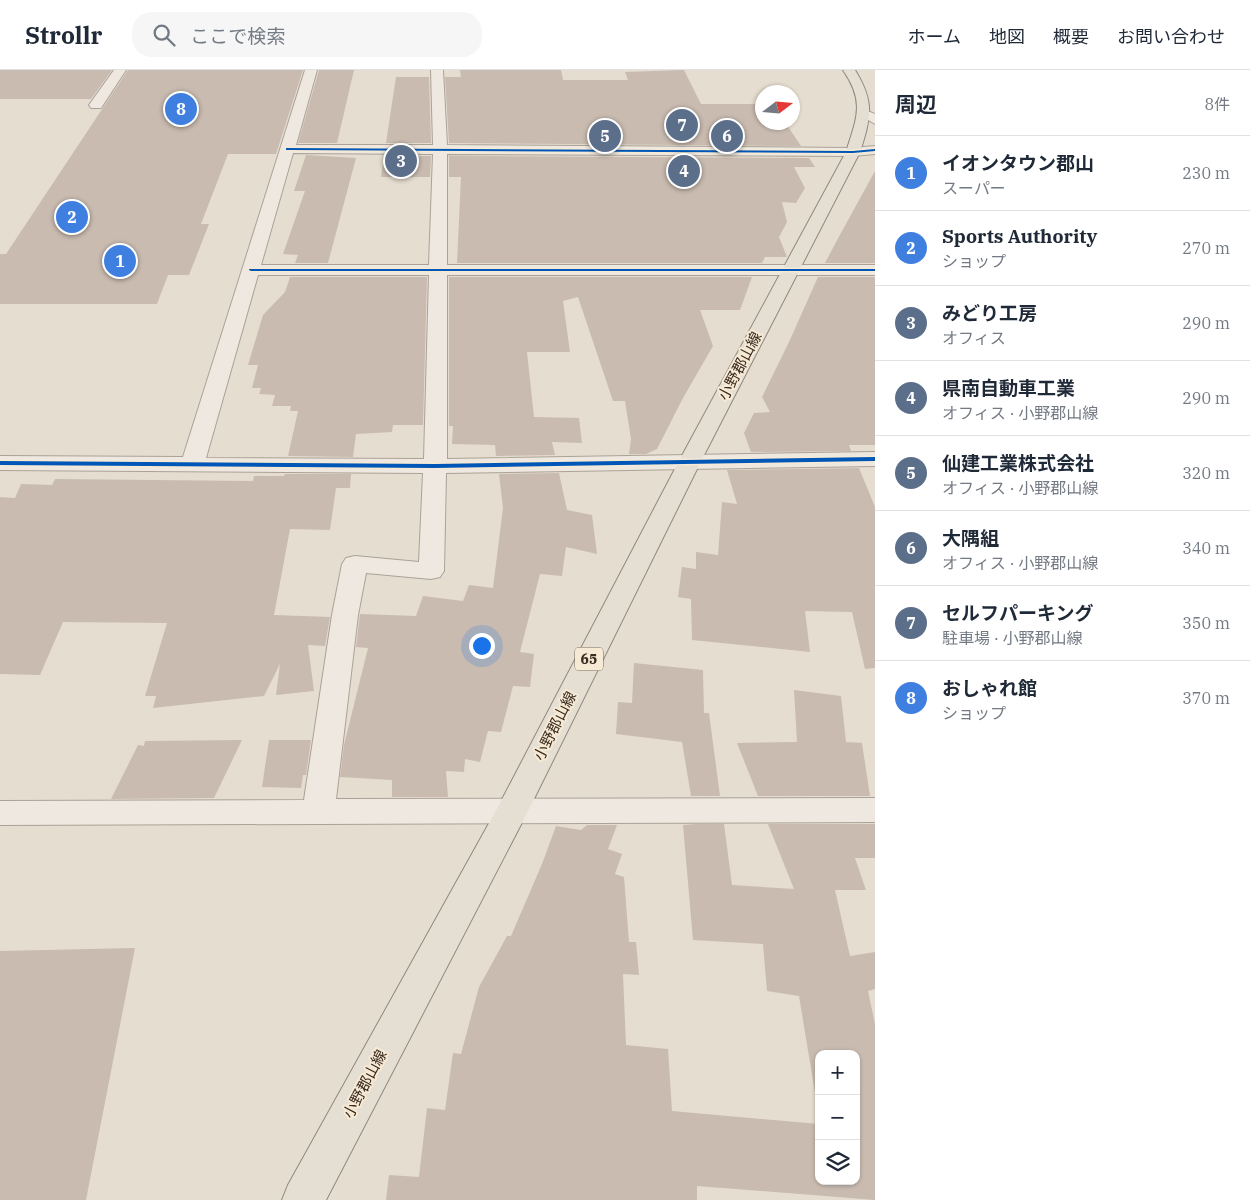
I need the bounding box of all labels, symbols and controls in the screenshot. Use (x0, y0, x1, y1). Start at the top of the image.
search box (132, 12, 482, 57)
text: Strollr (25, 19, 102, 51)
icon: search (150, 21, 178, 49)
text: ここで検索 (190, 24, 285, 48)
text: ホーム (908, 25, 961, 48)
text: 地図 (989, 25, 1025, 48)
text: 概要 (1053, 25, 1089, 48)
text: お問い合わせ (1117, 25, 1225, 48)
north arrow (755, 85, 800, 130)
pin: 8 (165, 90, 197, 128)
text: 周辺 (895, 90, 937, 118)
text: 8件 (1204, 94, 1230, 114)
pin: 7 (666, 106, 698, 144)
pin: 5 (589, 117, 621, 155)
pin: 6 (711, 117, 743, 155)
pin: 3 (385, 142, 417, 180)
text: イオンタウン郡山 (942, 151, 1094, 175)
pin: 4 (668, 152, 700, 190)
text: 1 (906, 163, 916, 183)
text: 230 m (1182, 163, 1230, 183)
text: スーパー (942, 178, 1006, 198)
pin: 2 (56, 198, 88, 236)
text: Sports Authority (942, 224, 1097, 248)
text: 2 (906, 238, 916, 258)
text: 270 m (1182, 238, 1230, 258)
pin: 1 (104, 242, 136, 280)
text: ショップ (942, 251, 1006, 271)
text: みどり工房 (942, 301, 1037, 325)
text: 3 (906, 313, 916, 333)
text: 290 m (1182, 313, 1230, 333)
street label: 小野郡山線 (714, 328, 766, 403)
text: オフィス (942, 328, 1006, 348)
text: 県南自動車工業 (942, 376, 1075, 400)
text: 4 (906, 388, 916, 408)
text: 290 m (1182, 388, 1230, 408)
text: オフィス · 小野郡山線 (942, 403, 1098, 423)
text: 仙建工業株式会社 (942, 451, 1094, 475)
text: 5 (906, 463, 916, 483)
text: 320 m (1182, 463, 1230, 483)
text: オフィス · 小野郡山線 (942, 478, 1098, 498)
text: 大隅組 (942, 526, 999, 550)
text: 6 (906, 538, 916, 558)
text: 340 m (1182, 538, 1230, 558)
text: オフィス · 小野郡山線 (942, 553, 1098, 573)
text: セルフパーキング (942, 601, 1093, 625)
text: 7 (906, 613, 916, 633)
text: 350 m (1182, 613, 1230, 633)
text: 駐車場 · 小野郡山線 (942, 628, 1083, 648)
your location (469, 633, 495, 659)
road number: 65 (575, 648, 603, 670)
text: おしゃれ館 (942, 676, 1037, 700)
street label: 小野郡山線 (529, 688, 580, 764)
text: 8 (906, 688, 916, 708)
text: 370 m (1182, 688, 1230, 708)
text: ショップ (942, 703, 1006, 723)
street label: 小野郡山線 (339, 1046, 391, 1121)
map controls (815, 1050, 860, 1185)
button: + (815, 1050, 860, 1095)
button: − (815, 1095, 860, 1140)
button: layers (815, 1140, 860, 1185)

